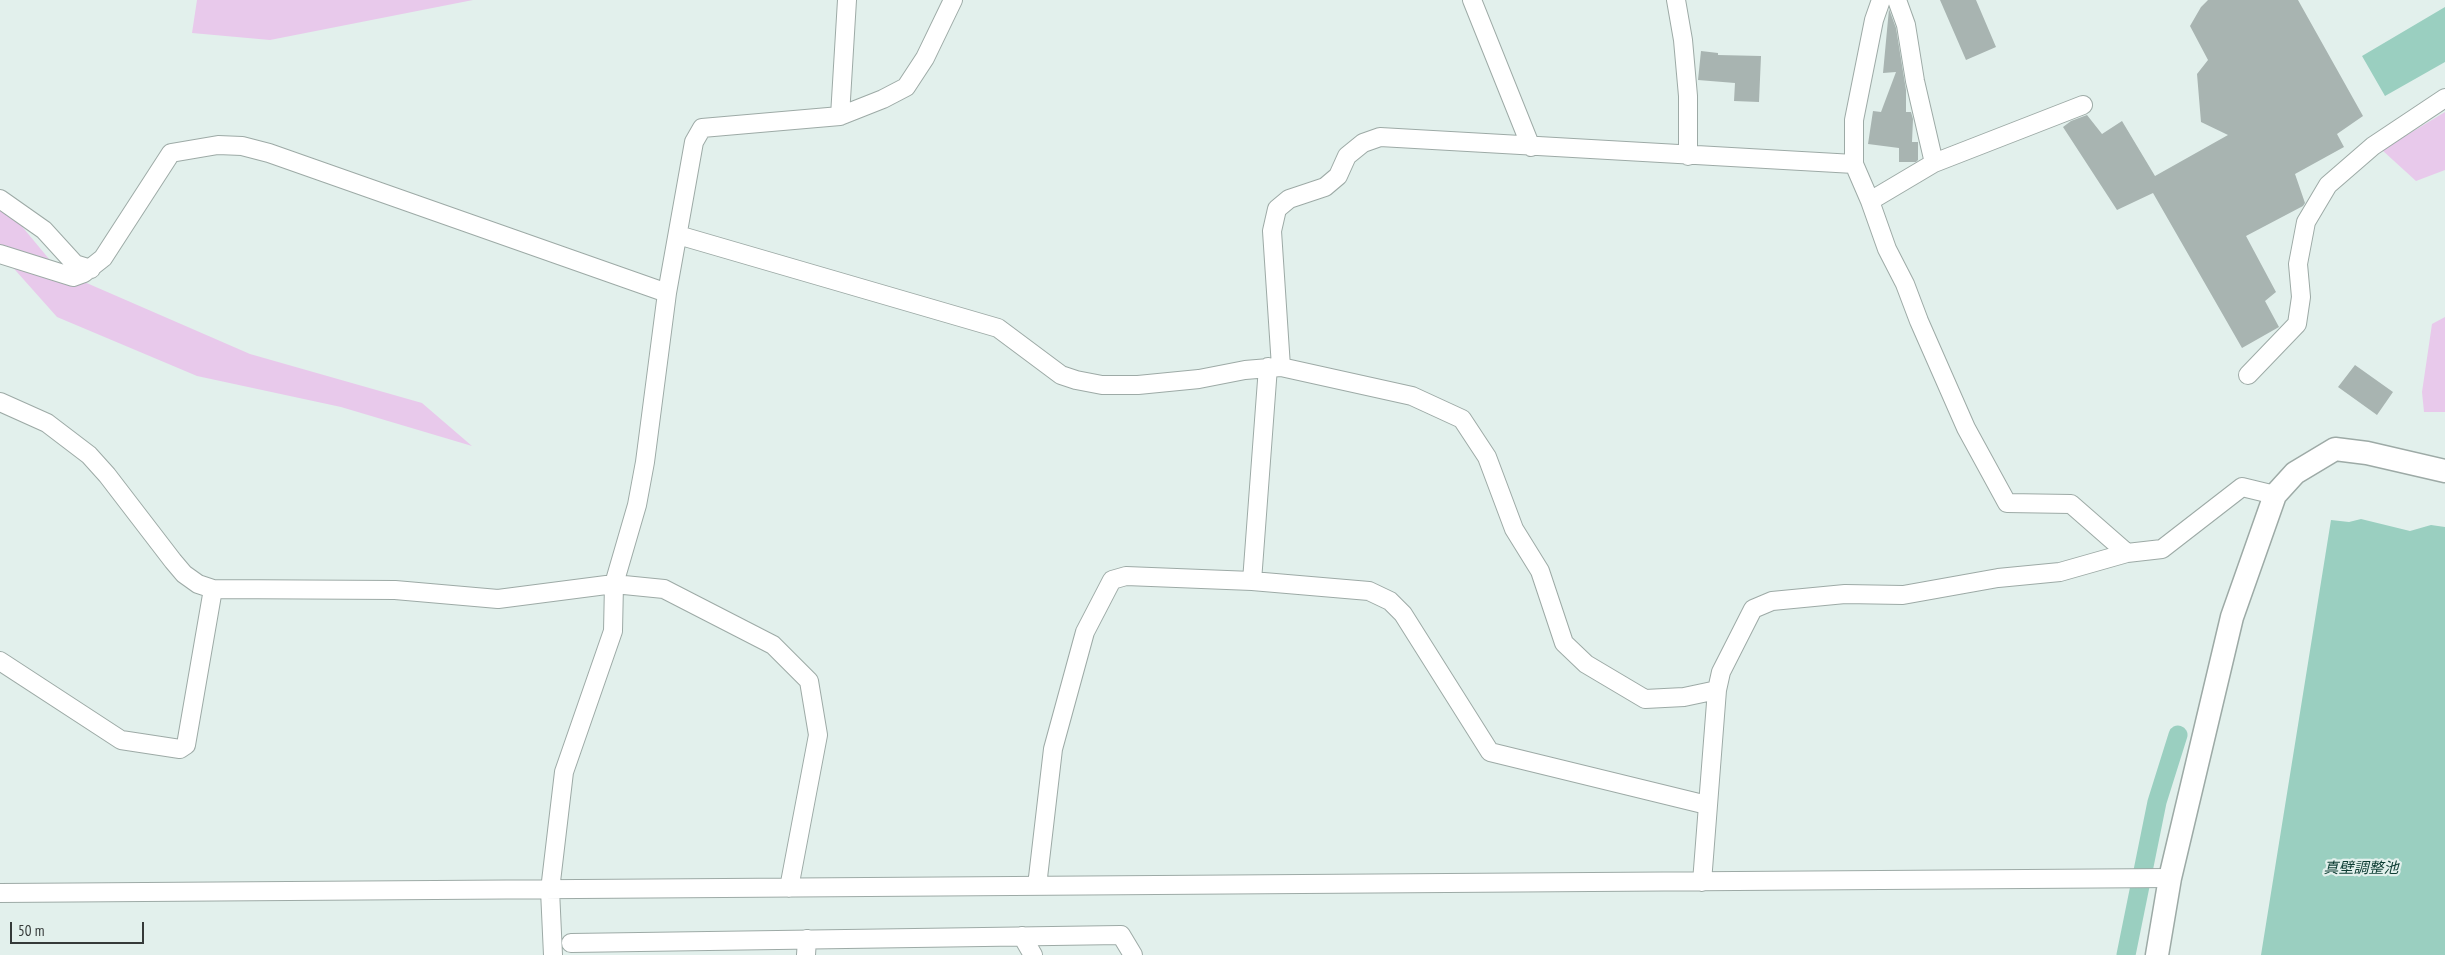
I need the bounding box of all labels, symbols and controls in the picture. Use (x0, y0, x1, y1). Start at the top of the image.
water label: 真壁調整池 (2324, 860, 2398, 878)
scale bar (12, 912, 146, 944)
text: 50 m (18, 921, 44, 940)

